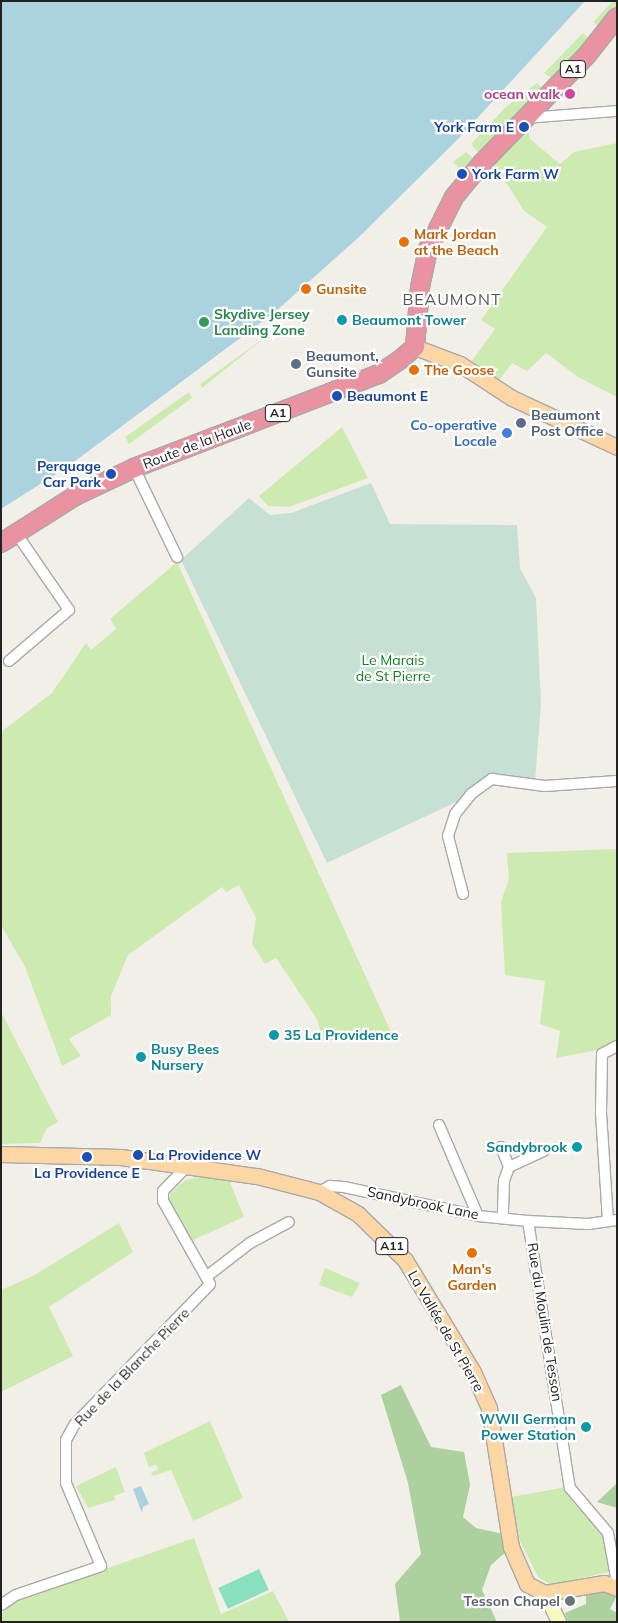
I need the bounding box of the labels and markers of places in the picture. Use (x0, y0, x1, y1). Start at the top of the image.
place label: ocean walk (484, 86, 560, 102)
marker: ocean walk (564, 88, 576, 100)
place label: York Farm E (434, 119, 514, 135)
marker: York Farm E (518, 121, 530, 133)
place label: York Farm W (472, 166, 559, 182)
marker: York Farm W (456, 168, 468, 180)
place label: Mark Jordan at the Beach (414, 226, 499, 258)
marker: Mark Jordan at the Beach (398, 236, 410, 248)
place label: Gunsite (316, 281, 367, 297)
marker: Gunsite (300, 283, 312, 295)
place label: Skydive Jersey Landing Zone (214, 306, 310, 338)
place label: Beaumont Tower (352, 312, 466, 328)
marker: Beaumont Tower (336, 314, 348, 326)
marker: Skydive Jersey Landing Zone (198, 316, 210, 328)
place label: Beaumont, Gunsite (306, 348, 379, 381)
marker: Beaumont, Gunsite (290, 358, 302, 370)
place label: The Goose (424, 362, 494, 378)
marker: The Goose (408, 364, 420, 376)
place label: Beaumont E (347, 388, 428, 404)
marker: Beaumont E (331, 390, 343, 402)
place label: Beaumont Post Office (531, 407, 604, 440)
place label: Co-operative Locale (410, 417, 497, 450)
marker: Beaumont Post Office (515, 417, 527, 429)
marker: Co-operative Locale (501, 427, 513, 439)
place label: Perquage Car Park (37, 458, 101, 491)
marker: Perquage Car Park (105, 468, 117, 480)
place label: 35 La Providence (284, 1027, 398, 1043)
marker: 35 La Providence (268, 1029, 280, 1041)
place label: Busy Bees Nursery (151, 1041, 219, 1074)
marker: Busy Bees Nursery (135, 1051, 147, 1063)
place label: Sandybrook (486, 1139, 567, 1155)
marker: Sandybrook (571, 1141, 583, 1153)
place label: La Providence W (148, 1147, 261, 1163)
marker: La Providence W (132, 1149, 144, 1161)
marker: La Providence E (81, 1151, 93, 1163)
place label: La Providence E (34, 1165, 140, 1181)
marker: Man's Garden (466, 1247, 478, 1259)
place label: Man's Garden (447, 1261, 497, 1294)
place label: WWII German Power Station (480, 1411, 576, 1444)
marker: WWII German Power Station (580, 1421, 592, 1433)
place label: Tesson Chapel (463, 1593, 560, 1609)
marker: Tesson Chapel (564, 1595, 576, 1607)

